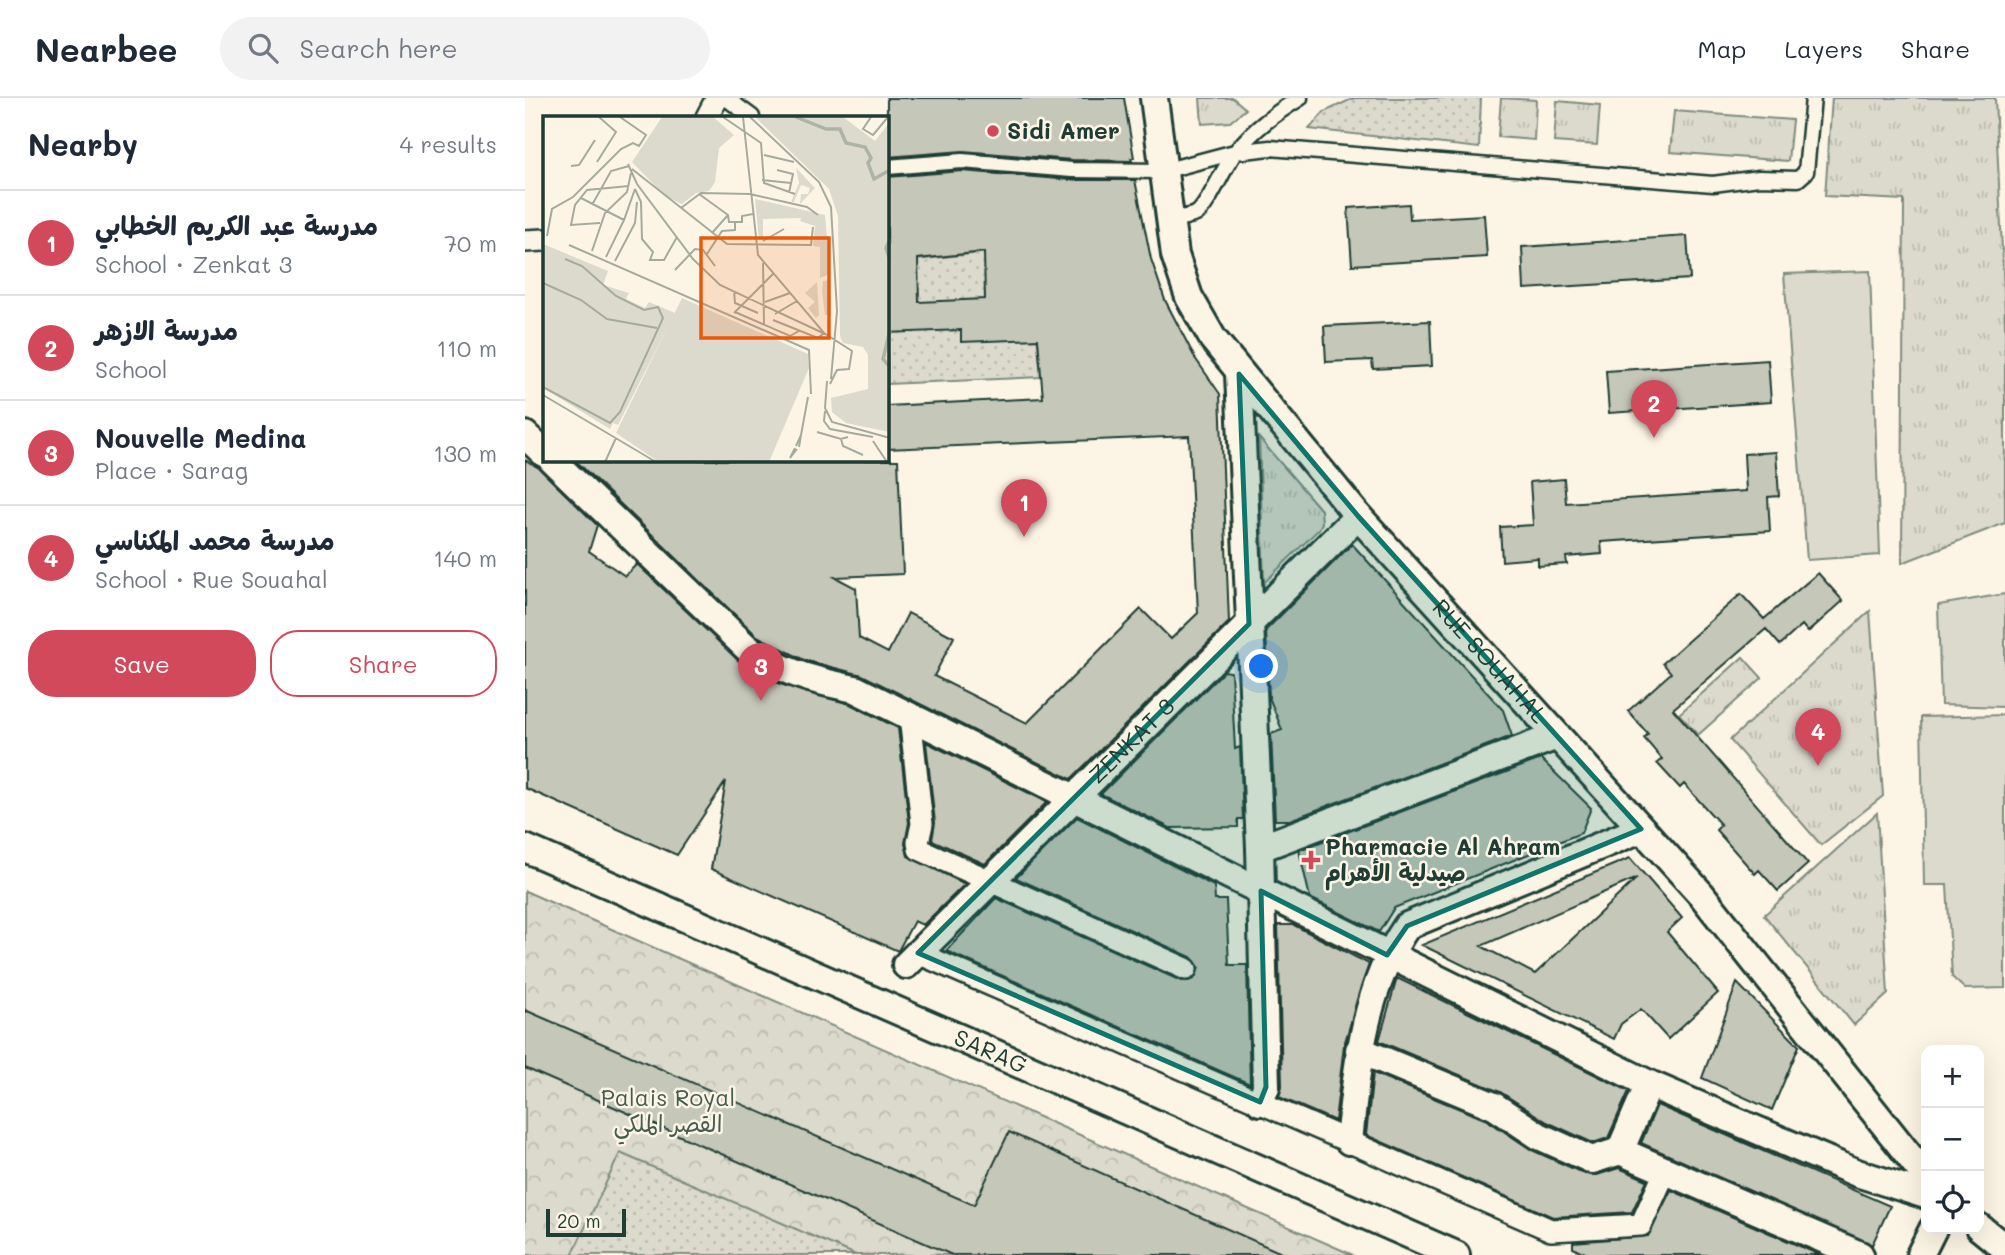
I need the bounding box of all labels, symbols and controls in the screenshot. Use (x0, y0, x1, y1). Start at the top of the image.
search box (220, 17, 710, 80)
text: Nearbee (35, 27, 178, 70)
icon: search (244, 29, 282, 67)
text: Search here (300, 31, 458, 65)
text: Map (1698, 33, 1746, 64)
text: Layers (1784, 33, 1863, 64)
text: Share (1901, 33, 1970, 64)
place label: Sidi Amer (1007, 115, 1120, 145)
inset map (543, 116, 889, 462)
marker: Sidi Amer (985, 123, 1001, 139)
text: Nearby (28, 124, 138, 164)
text: 4 results (400, 129, 497, 159)
text: مدرسة عبد الكريم الخطابي (95, 208, 378, 242)
text: 1 (46, 228, 56, 258)
text: 70 m (444, 228, 497, 258)
text: School · Zenkat 3 (95, 249, 292, 279)
text: مدرسة الازهر (95, 313, 238, 347)
text: 2 (45, 333, 57, 363)
text: 110 m (437, 333, 497, 363)
text: School (95, 354, 168, 384)
pin: 2 (1631, 380, 1677, 438)
text: Nouvelle Medina (95, 421, 307, 455)
text: 3 (44, 438, 58, 468)
text: 130 m (433, 438, 497, 468)
text: Place · Sarag (95, 455, 248, 485)
pin: 1 (1001, 479, 1047, 537)
text: مدرسة محمد المكناسي (95, 523, 335, 557)
text: 4 (44, 543, 58, 573)
text: 140 m (433, 543, 497, 573)
text: School · Rue Souahal (95, 564, 328, 594)
street label: RUE SOUAHAL (1427, 592, 1555, 729)
button: Save (28, 630, 256, 697)
button: Share (270, 630, 497, 697)
pin: 3 (738, 643, 784, 701)
your location (1244, 649, 1278, 683)
street label: ZENKAT 3 (1082, 691, 1180, 789)
pin: 4 (1795, 708, 1841, 766)
place label: Pharmacie Al Ahram صيدلية الأهرام (1325, 831, 1560, 891)
marker: Pharmacie Al Ahram صيدلية الأهرام (1303, 852, 1319, 868)
street label: SARAG (950, 1021, 1032, 1080)
map controls (1921, 1045, 1984, 1234)
button: + (1921, 1045, 1984, 1108)
park label: Palais Royal القصر الملكي (601, 1082, 735, 1145)
button: − (1921, 1108, 1984, 1171)
button: locate (1921, 1171, 1984, 1234)
scale bar (546, 1206, 627, 1238)
text: 20 m (557, 1208, 601, 1233)

